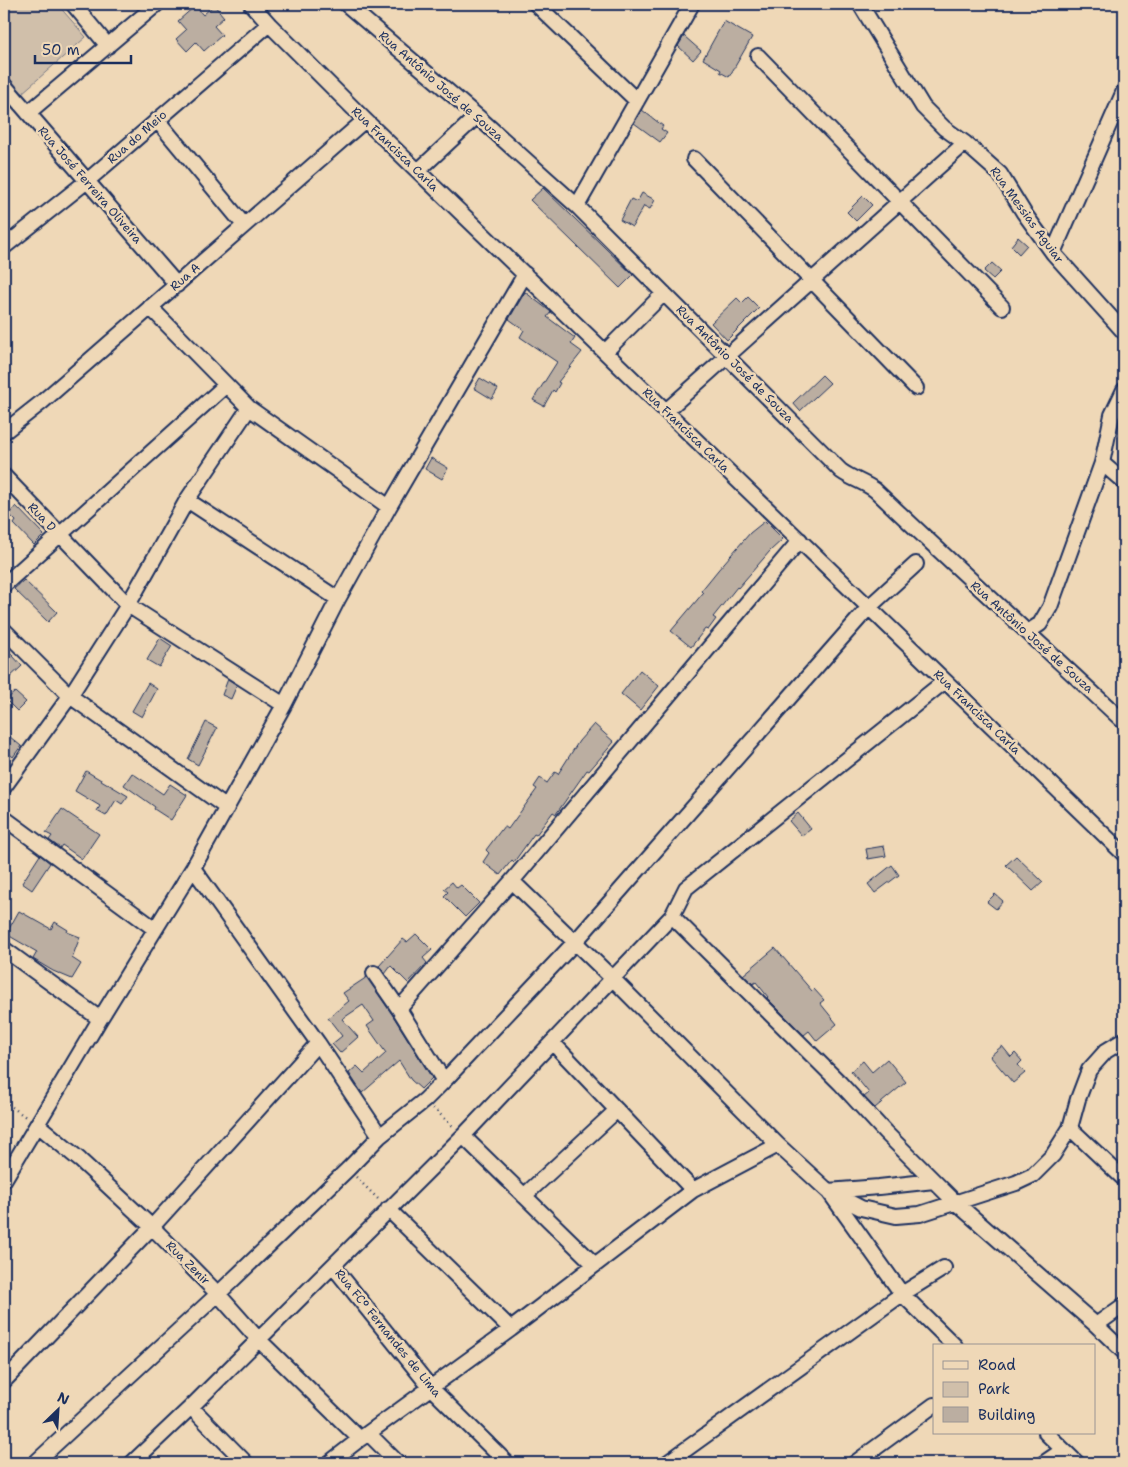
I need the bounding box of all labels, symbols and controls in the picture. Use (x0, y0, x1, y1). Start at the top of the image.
street label: Rua Antônio José de Souza (375, 27, 507, 145)
scale bar (35, 32, 131, 64)
text: 50 m (42, 40, 80, 60)
street label: Rua Francisca Carla (348, 103, 442, 195)
street label: Rua do Meio (104, 107, 170, 167)
street label: Rua José Ferreira Oliveira (35, 123, 146, 247)
street label: Rua Messias Aguiar (987, 164, 1068, 267)
street label: Rua A (167, 259, 204, 295)
street label: Rua Antônio José de Souza (673, 302, 798, 427)
street label: Rua Francisca Carla (639, 384, 733, 476)
street label: Rua D (24, 499, 60, 535)
street label: Rua Antônio José de Souza (967, 577, 1097, 697)
street label: Rua Francisca Carla (930, 666, 1024, 758)
street label: Rua Zenir (163, 1238, 214, 1289)
street label: Rua FCº Fernandes de Lima (331, 1266, 445, 1401)
legend (933, 1344, 1096, 1434)
text: Road (978, 1355, 1016, 1375)
text: Park (978, 1379, 1010, 1399)
north arrow (32, 1384, 82, 1434)
text: N (55, 1388, 72, 1409)
text: Building (978, 1405, 1035, 1425)

